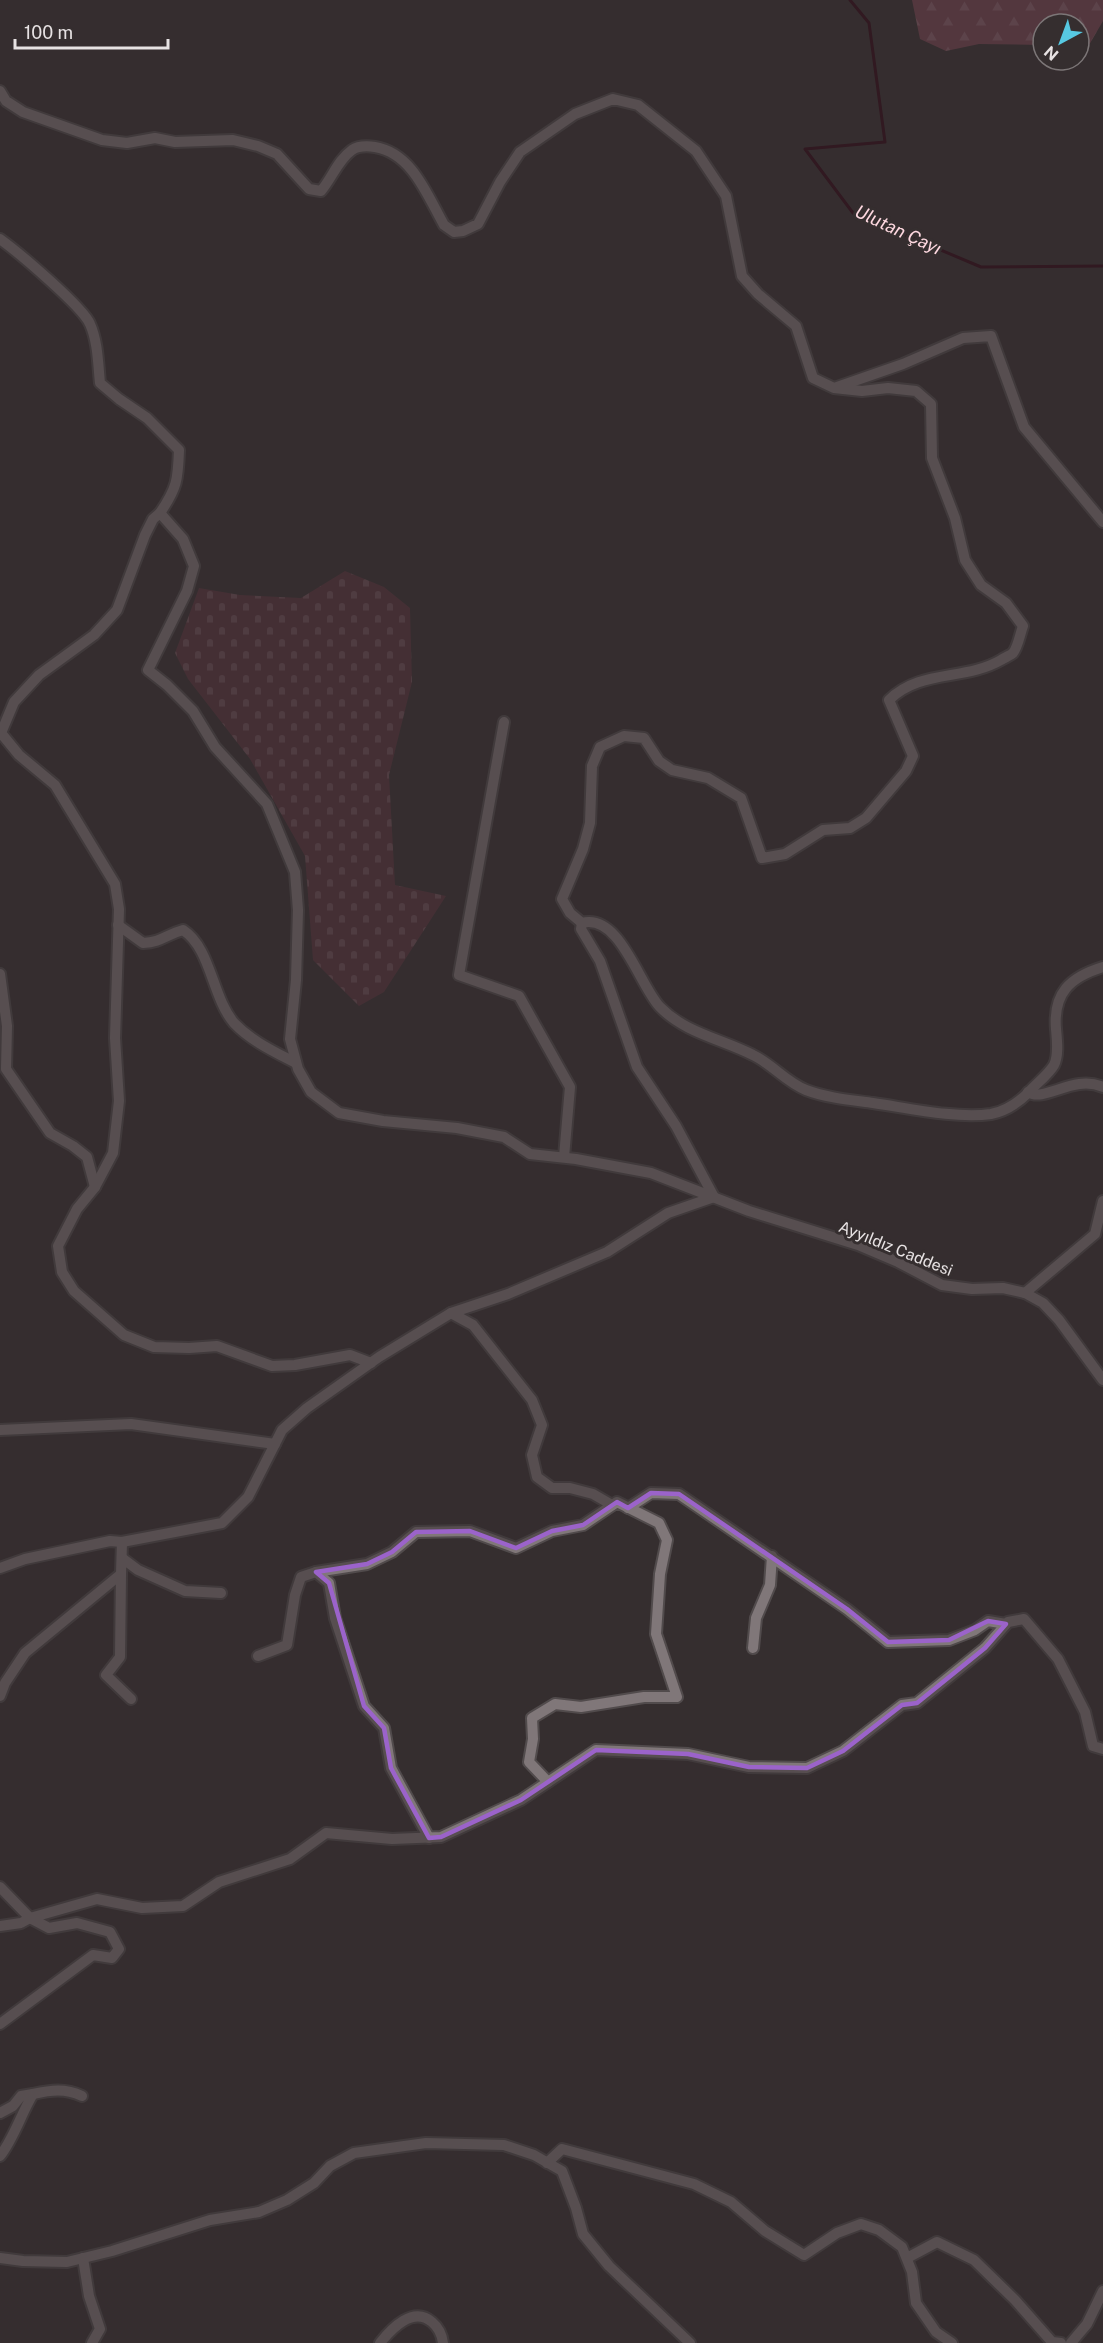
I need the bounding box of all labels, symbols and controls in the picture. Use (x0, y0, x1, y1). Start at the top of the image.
scale bar (15, 12, 168, 50)
north arrow (1031, 12, 1091, 72)
text: 100 m (24, 22, 73, 43)
text: N (1041, 42, 1062, 64)
water label: Ulutan Çayı (852, 200, 945, 259)
street label: Ayyıldız Caddesi (836, 1217, 956, 1280)

